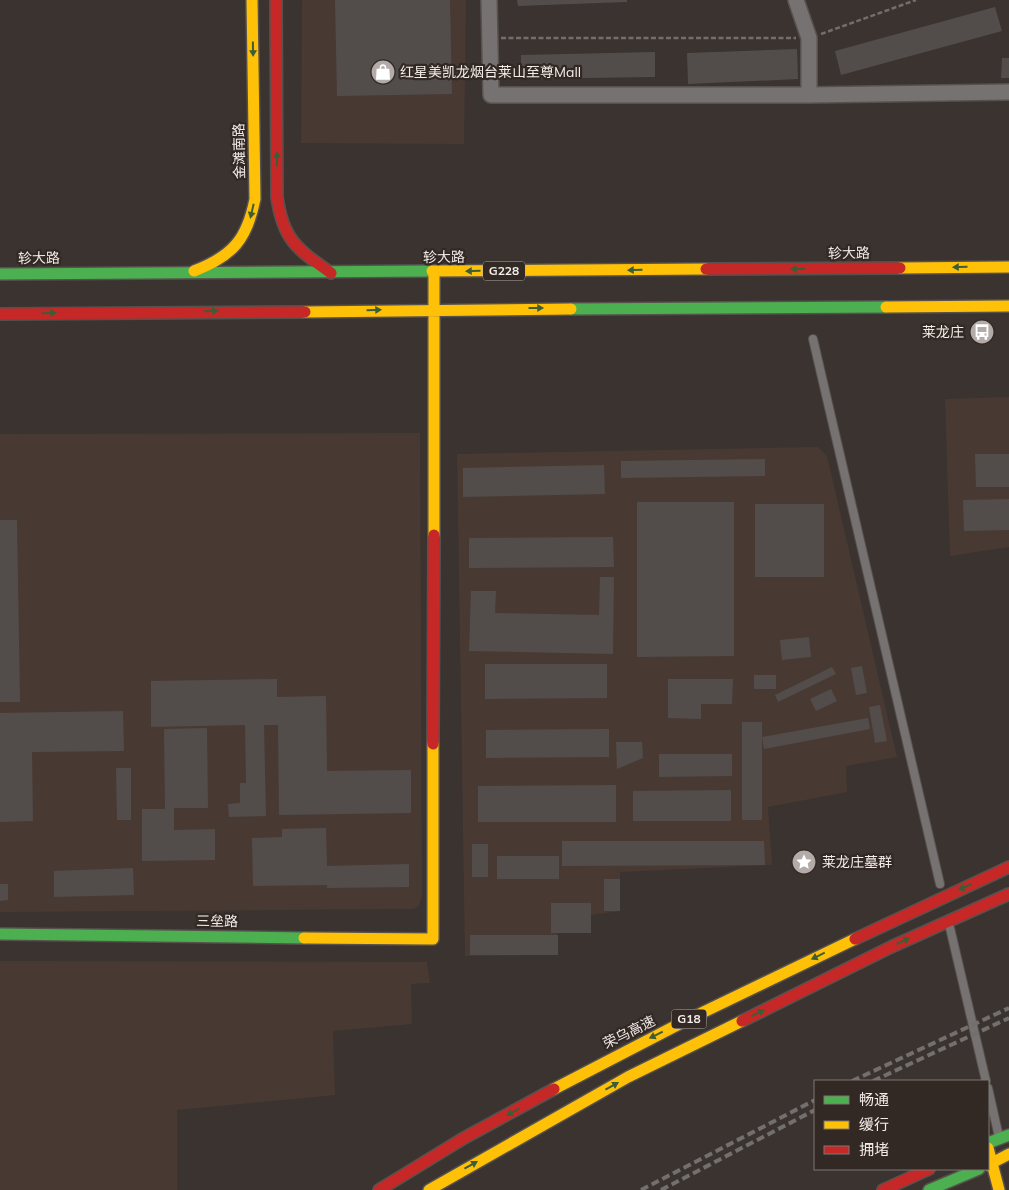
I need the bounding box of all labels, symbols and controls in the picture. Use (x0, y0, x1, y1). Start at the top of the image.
one-way arrow (249, 41, 257, 57)
shop icon: 红星美凯龙烟台莱山至尊Mall (370, 59, 396, 85)
place label: 红星美凯龙烟台莱山至尊Mall (400, 63, 581, 81)
street label: 金滩南路 (230, 123, 248, 179)
one-way arrow (273, 151, 281, 167)
one-way arrow (248, 203, 256, 218)
street label: 轸大路 (828, 244, 870, 262)
street label: 轸大路 (423, 248, 465, 266)
street label: 轸大路 (18, 249, 60, 267)
road number: G228 (483, 262, 525, 280)
one-way arrow (952, 263, 968, 271)
one-way arrow (790, 265, 806, 273)
one-way arrow (627, 266, 643, 274)
one-way arrow (465, 268, 481, 276)
one-way arrow (528, 304, 544, 312)
one-way arrow (366, 306, 382, 314)
one-way arrow (203, 307, 219, 315)
one-way arrow (41, 309, 57, 317)
bus stop icon: 莱龙庄 (969, 319, 995, 345)
place label: 莱龙庄 (922, 323, 964, 341)
place icon: 莱龙庄墓群 (791, 849, 817, 875)
place label: 莱龙庄墓群 (822, 853, 892, 871)
one-way arrow (958, 883, 972, 891)
street label: 三垒路 (196, 912, 238, 930)
one-way arrow (896, 937, 910, 945)
one-way arrow (811, 952, 825, 960)
one-way arrow (750, 1009, 765, 1017)
road number: G18 (672, 1010, 706, 1028)
street label: 荣乌高速 (600, 1012, 658, 1052)
one-way arrow (649, 1032, 663, 1040)
legend (814, 1080, 989, 1170)
one-way arrow (606, 1081, 619, 1090)
text: 畅通 (859, 1090, 889, 1109)
one-way arrow (506, 1107, 519, 1116)
text: 缓行 (859, 1115, 889, 1134)
text: 拥堵 (859, 1140, 889, 1159)
one-way arrow (463, 1161, 478, 1169)

